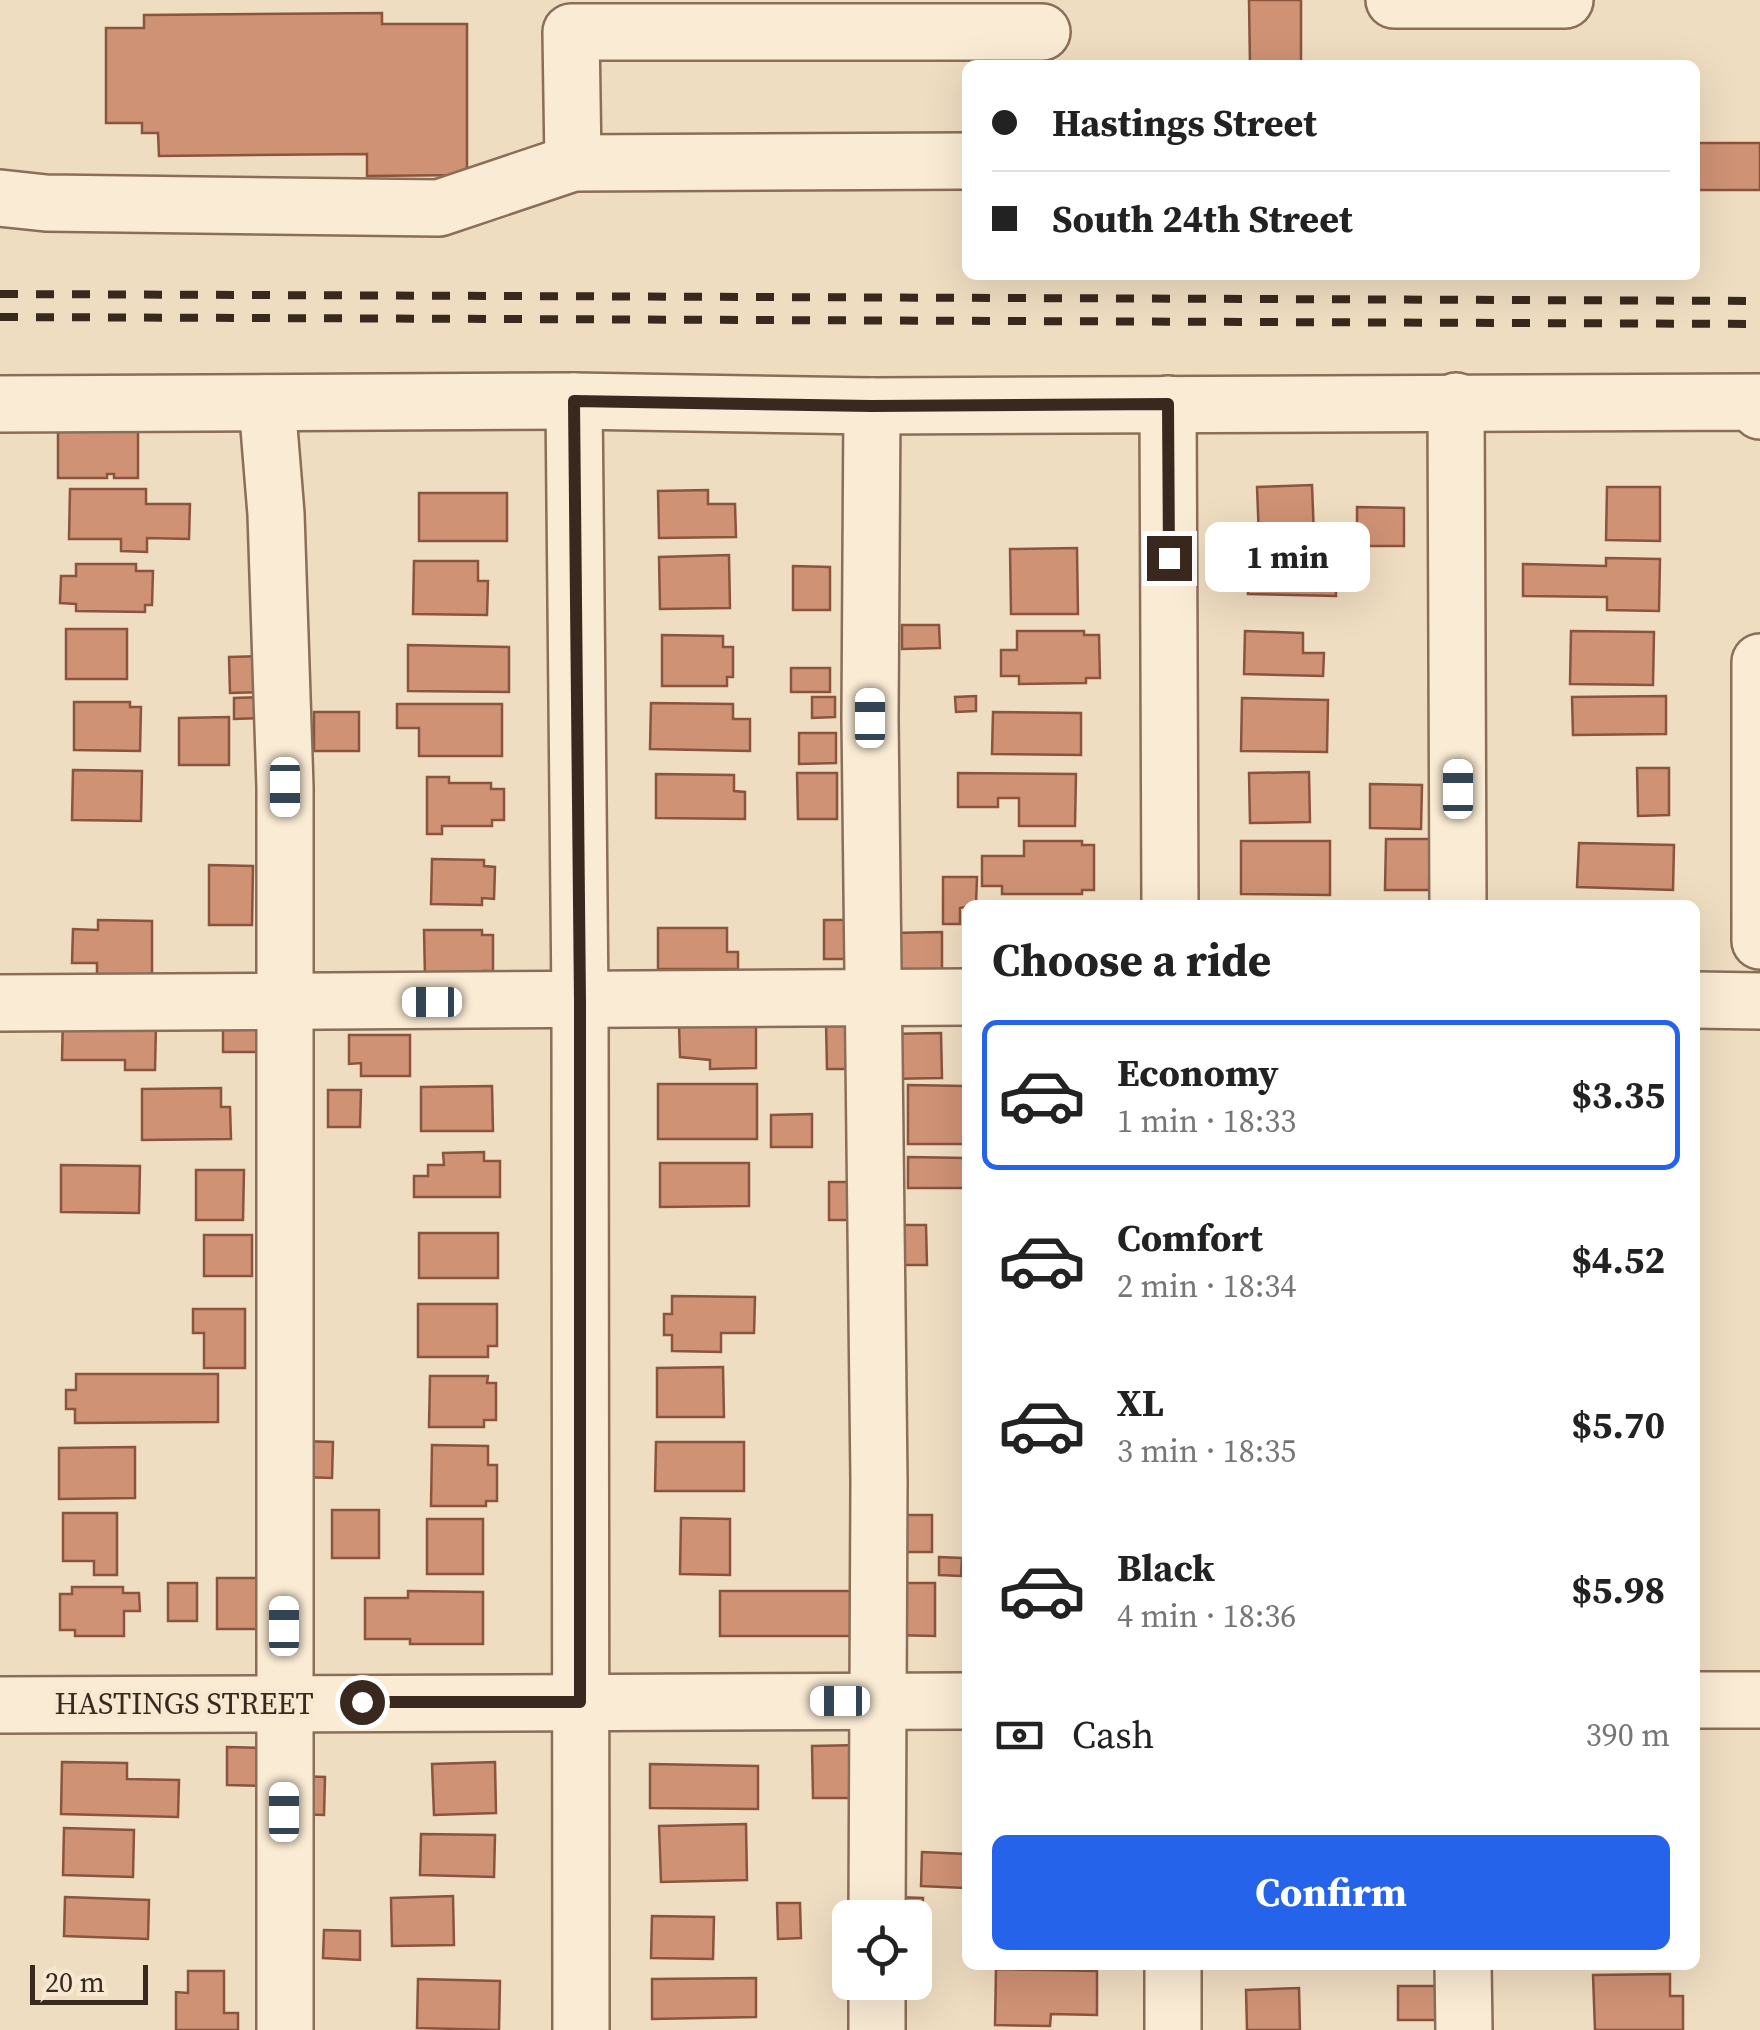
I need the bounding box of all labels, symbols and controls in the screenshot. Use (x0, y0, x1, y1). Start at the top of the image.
text: Hastings Street (1052, 97, 1317, 149)
text: South 24th Street (1052, 193, 1353, 245)
callout: 1 min (1204, 523, 1369, 593)
text: 1 min (1246, 535, 1329, 579)
route end (1147, 536, 1192, 581)
car (855, 688, 885, 748)
car (270, 757, 300, 817)
car (1443, 759, 1473, 819)
text: Choose a ride (992, 929, 1271, 991)
car (402, 987, 462, 1017)
text: Economy (1117, 1047, 1279, 1099)
icon: car (997, 1050, 1087, 1140)
text: $3.35 (1571, 1069, 1665, 1121)
text: 1 min · 18:33 (1117, 1099, 1296, 1143)
text: Comfort (1117, 1212, 1263, 1264)
icon: car (997, 1215, 1087, 1305)
text: $4.52 (1571, 1234, 1665, 1286)
text: 2 min · 18:34 (1117, 1264, 1296, 1308)
text: XL (1117, 1377, 1164, 1429)
icon: car (997, 1380, 1087, 1470)
text: $5.70 (1571, 1399, 1665, 1451)
text: 3 min · 18:35 (1117, 1429, 1296, 1473)
text: Black (1117, 1542, 1215, 1594)
icon: car (997, 1545, 1087, 1635)
text: $5.98 (1571, 1564, 1665, 1616)
text: 4 min · 18:36 (1117, 1594, 1296, 1638)
car (269, 1596, 299, 1656)
route start (340, 1680, 385, 1725)
street label: HASTINGS STREET (54, 1683, 314, 1724)
car (810, 1686, 870, 1716)
icon: cash (992, 1708, 1047, 1763)
text: Cash (1072, 1709, 1154, 1761)
text: 390 m (1586, 1713, 1670, 1757)
car (269, 1782, 299, 1842)
button: Confirm (992, 1835, 1670, 1950)
map controls (832, 1900, 932, 2000)
button: locate (832, 1900, 932, 2000)
scale bar (30, 1960, 148, 2004)
text: 20 m (45, 1963, 105, 2001)

